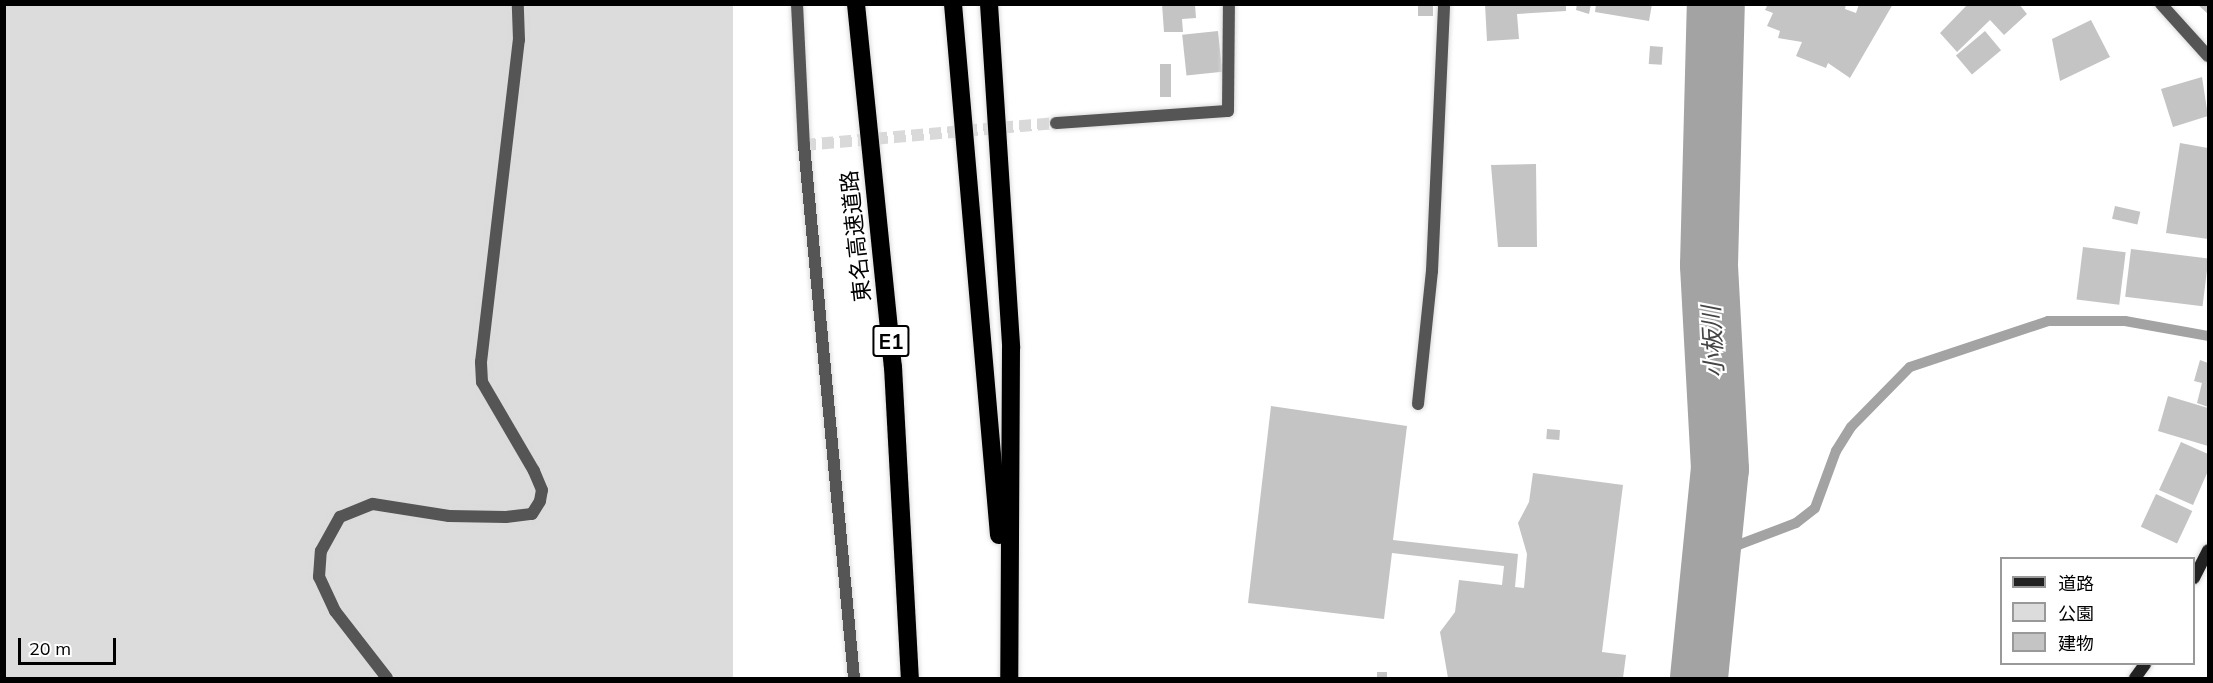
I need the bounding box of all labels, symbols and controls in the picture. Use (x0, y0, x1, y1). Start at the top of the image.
street label: 東名高速道路 (836, 169, 876, 303)
water label: 小板川 (1697, 305, 1729, 379)
road number: E1 (872, 323, 910, 359)
legend (2000, 557, 2195, 665)
text: 道路 (2058, 572, 2094, 595)
text: 公園 (2058, 602, 2094, 625)
scale bar (21, 626, 118, 664)
text: 建物 (2058, 632, 2094, 655)
text: 20 m (29, 637, 71, 660)

